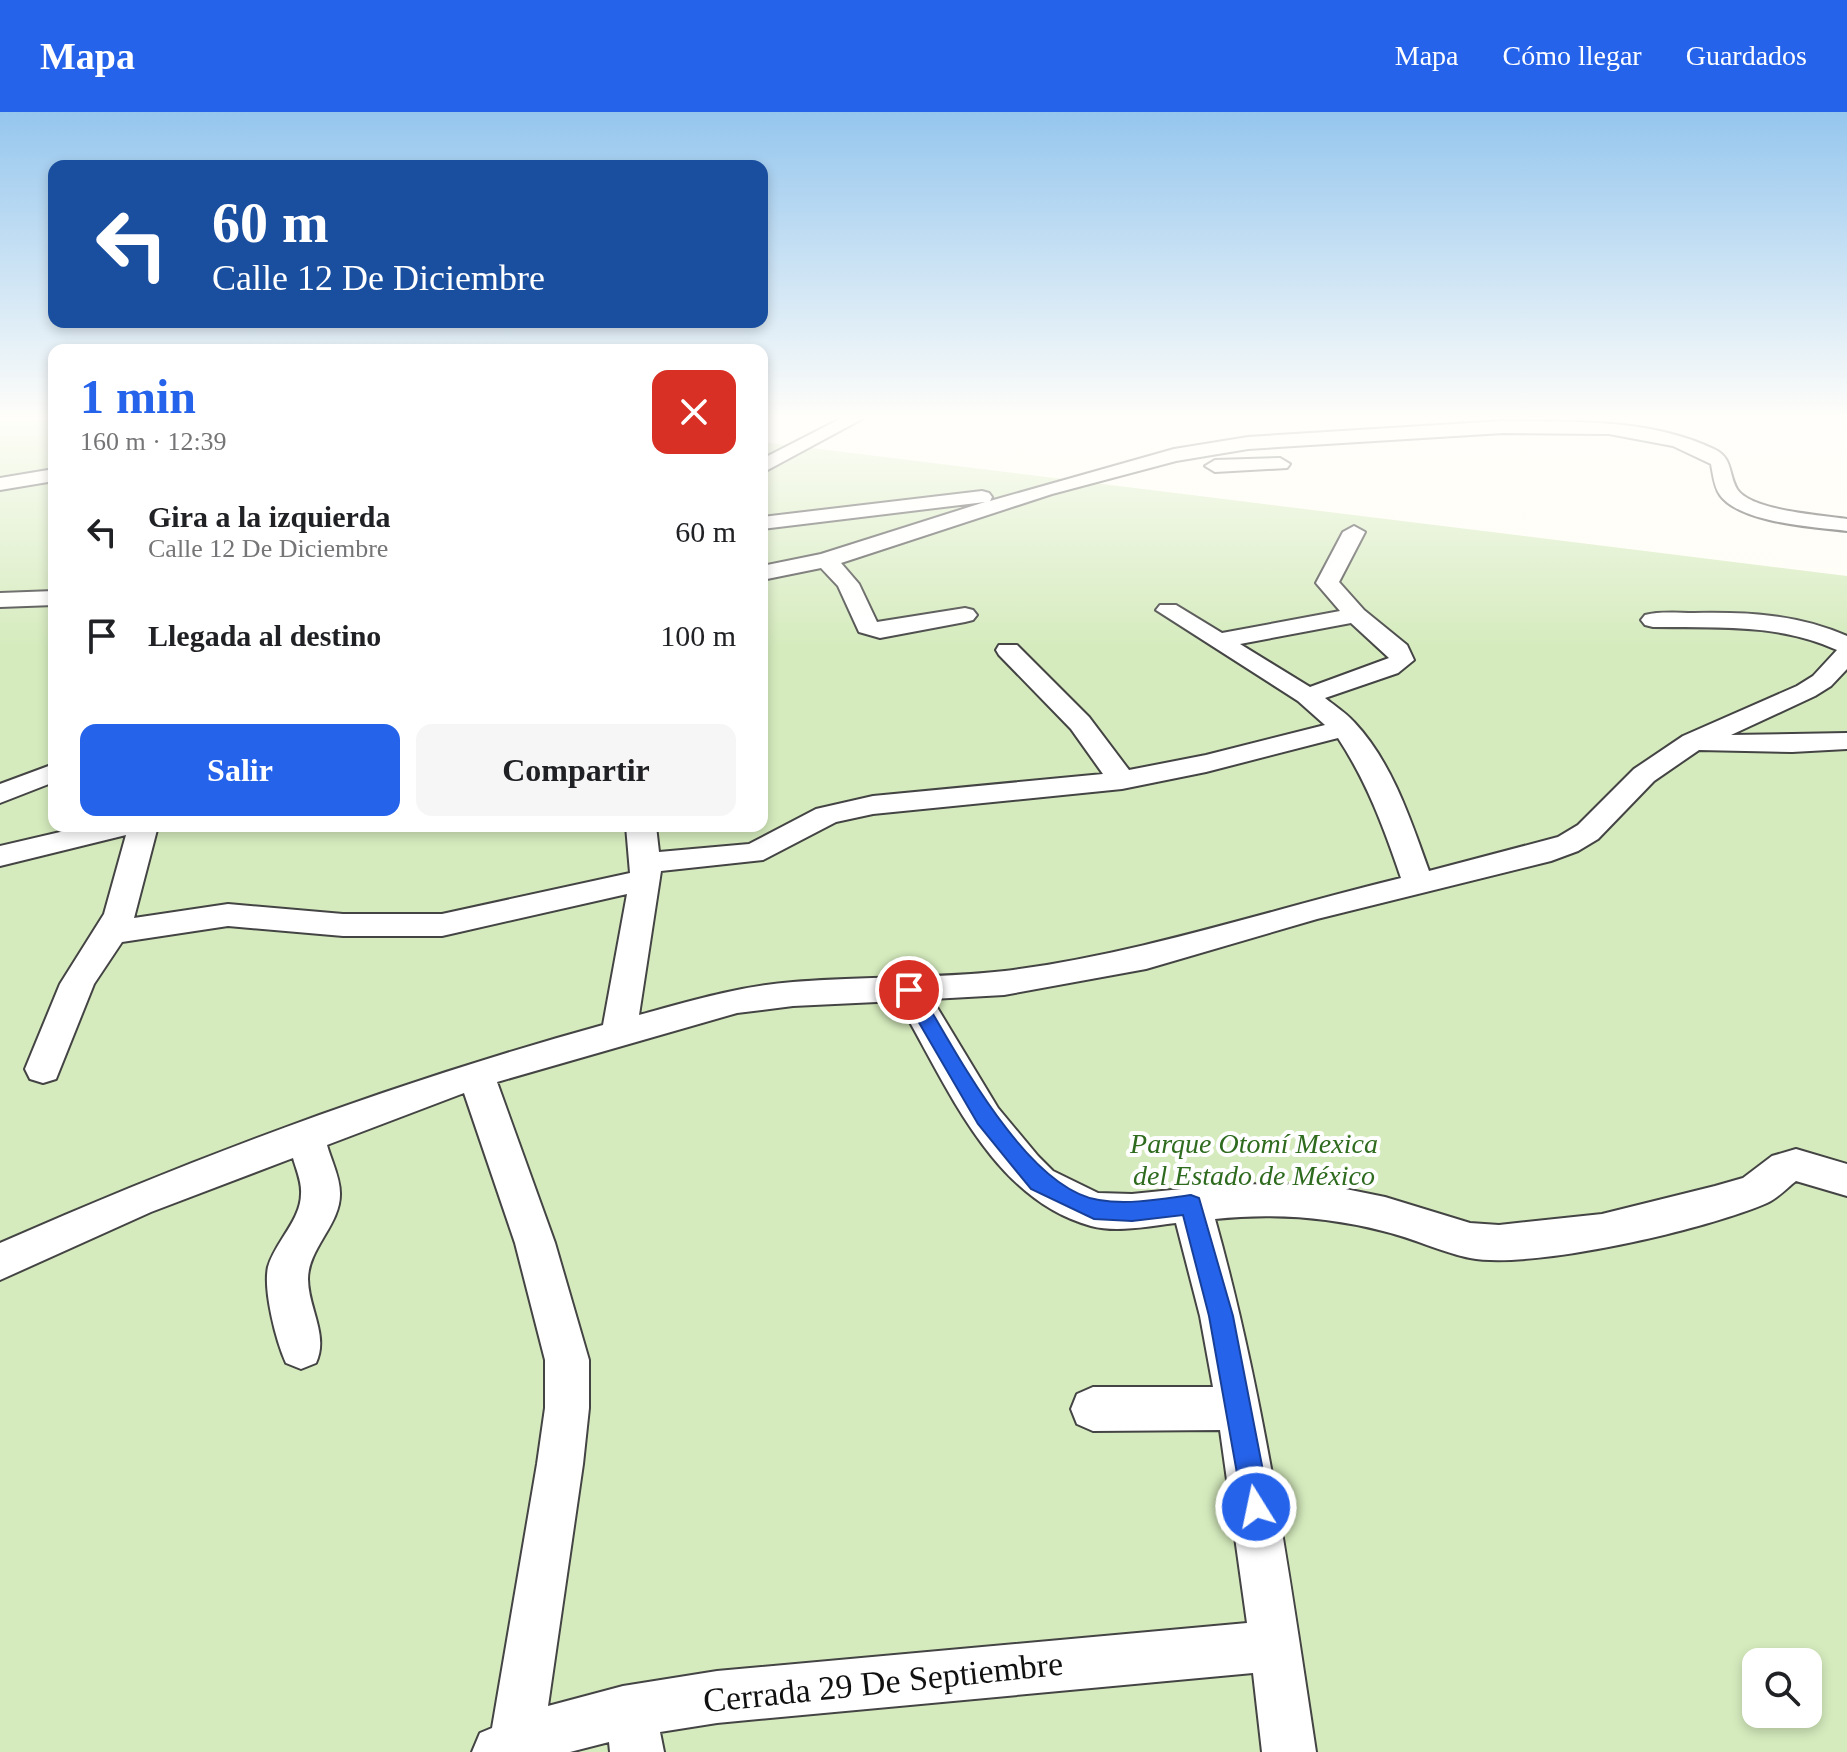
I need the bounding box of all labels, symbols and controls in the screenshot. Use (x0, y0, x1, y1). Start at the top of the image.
text: Mapa (40, 35, 135, 77)
text: Mapa (1395, 40, 1459, 71)
text: Cómo llegar (1503, 40, 1642, 71)
text: Guardados (1686, 40, 1807, 71)
icon: left (80, 192, 184, 296)
text: 60 m (212, 192, 329, 254)
text: Calle 12 De Diciembre (212, 258, 545, 298)
text: 1 min (80, 370, 196, 423)
button: close (652, 370, 736, 454)
text: 160 m · 12:39 (80, 427, 227, 456)
text: Gira a la izquierda (148, 500, 391, 533)
icon: left (80, 510, 124, 554)
text: 60 m (675, 515, 736, 548)
text: Calle 12 De Diciembre (148, 534, 388, 563)
icon: arrive (80, 614, 124, 658)
text: Llegada al destino (148, 619, 381, 652)
text: 100 m (660, 619, 736, 652)
button: Salir (80, 724, 400, 816)
button: Compartir (416, 724, 736, 816)
pin (875, 956, 943, 1024)
icon: arrive (887, 968, 931, 1012)
park label: Parque Otomí Mexica del Estado de México (1129, 1128, 1378, 1191)
position arrow (1214, 1465, 1298, 1549)
street label: Cerrada 29 De Septiembre (701, 1645, 1065, 1719)
map controls (1742, 1648, 1822, 1728)
button: search (1742, 1648, 1822, 1728)

